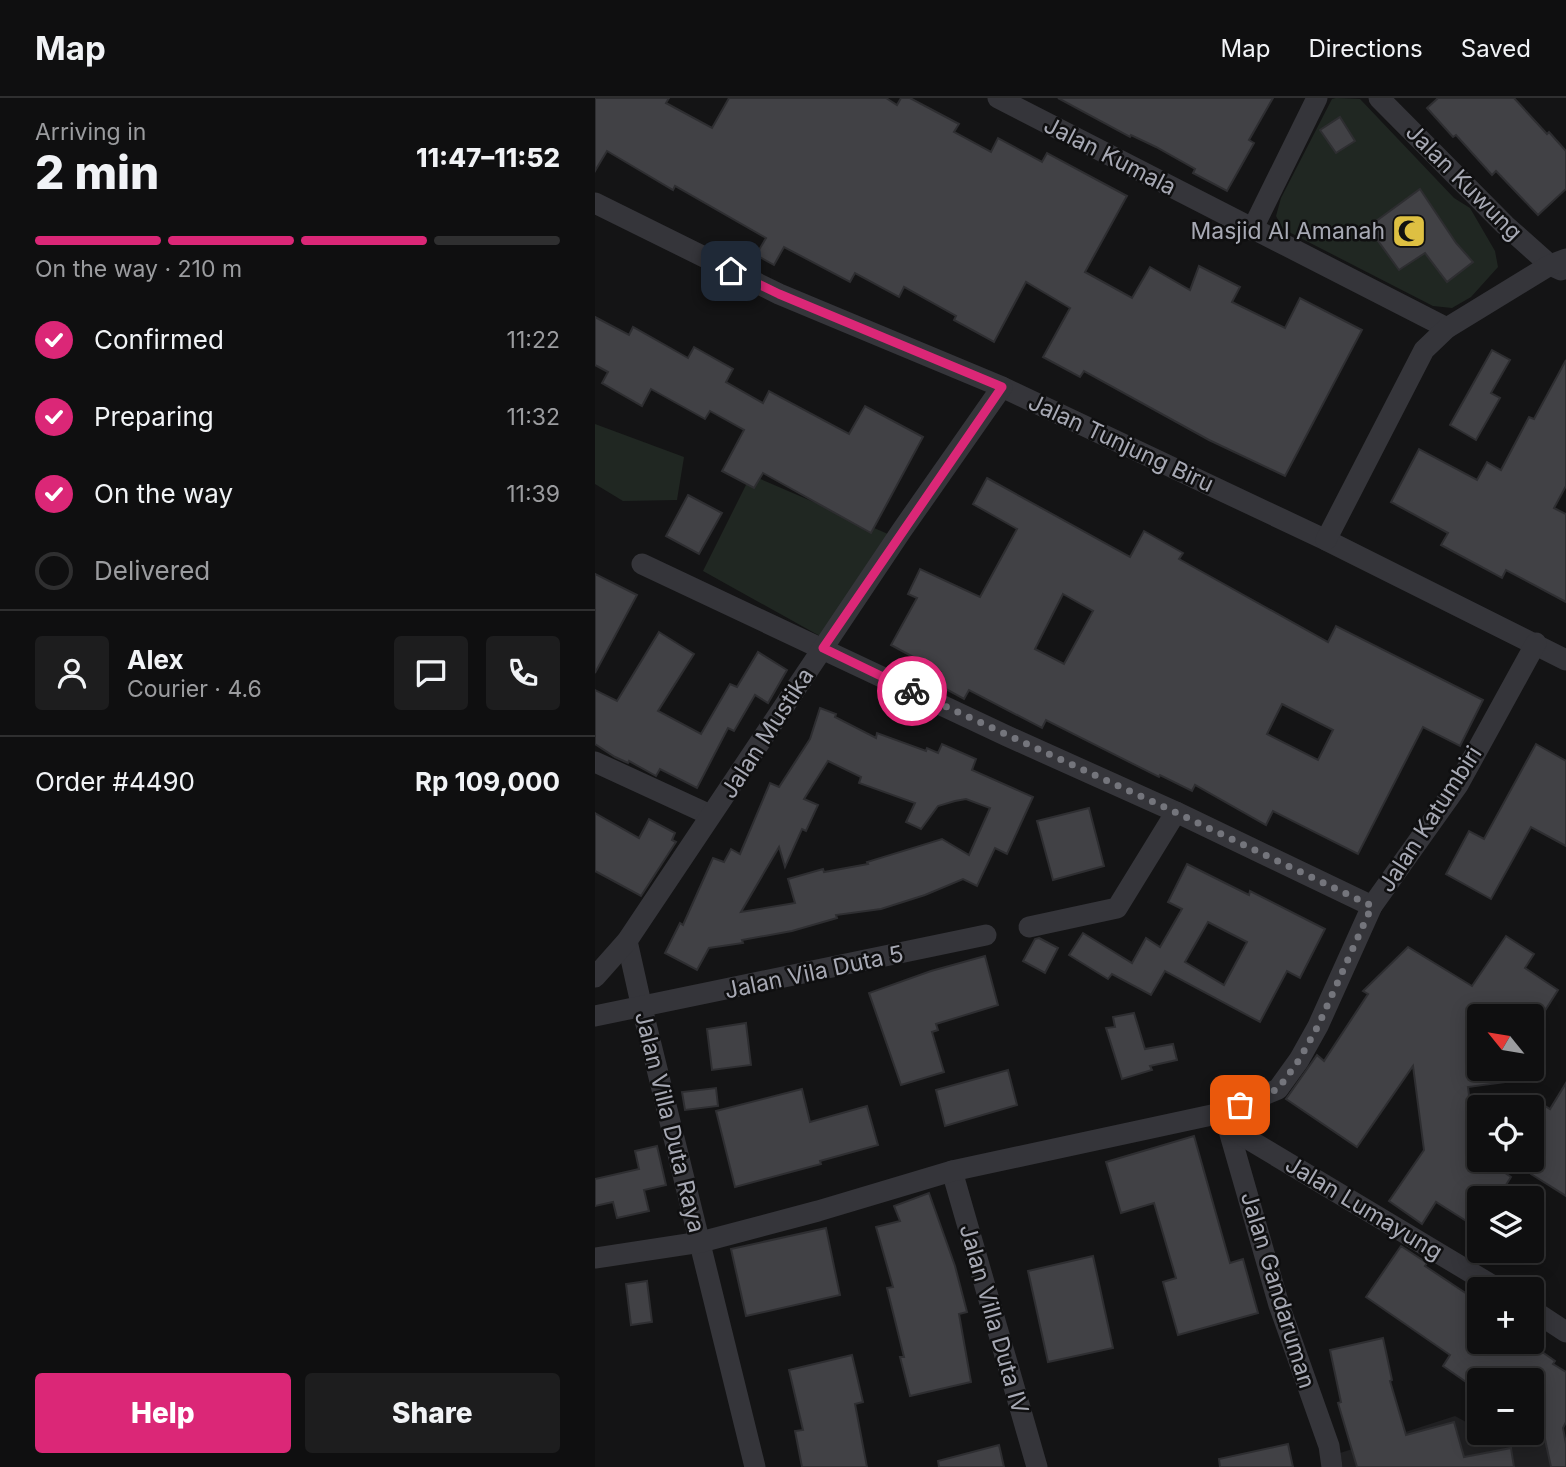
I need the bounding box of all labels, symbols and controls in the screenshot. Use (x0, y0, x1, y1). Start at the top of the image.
text: Map (35, 28, 106, 68)
text: Map (1221, 34, 1270, 63)
text: Directions (1308, 34, 1423, 63)
text: Saved (1461, 34, 1531, 63)
street label: Jalan Kumala (1039, 111, 1181, 201)
text: Arriving in (35, 118, 146, 146)
street label: Jalan Kuwung (1400, 118, 1528, 246)
text: 11:47–11:52 (416, 142, 560, 173)
text: 2 min (35, 144, 159, 200)
mosque icon: Masjid Al Amanah (1390, 212, 1428, 250)
place label: Masjid Al Amanah (1191, 217, 1385, 245)
pin (701, 241, 761, 301)
icon: home (712, 252, 750, 290)
text: On the way · 210 m (35, 255, 242, 283)
icon: check (35, 321, 73, 359)
text: Confirmed (94, 324, 224, 355)
text: 11:22 (507, 326, 560, 354)
street label: Jalan Tunjung Biru (1024, 388, 1218, 498)
icon: check (35, 398, 73, 436)
text: Preparing (94, 401, 214, 432)
text: 11:32 (506, 403, 560, 431)
icon: check (35, 475, 73, 513)
text: On the way (94, 478, 233, 509)
text: 11:39 (506, 480, 560, 508)
text: Delivered (94, 555, 210, 586)
button: person (35, 636, 109, 710)
button: chat (394, 636, 468, 710)
button: phone (486, 636, 560, 710)
text: Alex (127, 644, 184, 675)
courier (877, 656, 947, 726)
street label: Jalan Mustika (714, 663, 820, 803)
icon: bike (893, 672, 931, 710)
text: Courier · 4.6 (127, 675, 262, 703)
street label: Jalan Katumbiri (1372, 741, 1488, 897)
text: Order #4490 (35, 766, 195, 797)
text: Rp 109,000 (415, 766, 560, 797)
street label: Jalan Vila Duta 5 (722, 939, 906, 1005)
north arrow (1467, 1004, 1543, 1082)
map controls (1467, 1004, 1544, 1445)
street label: Jalan Villa Duta Raya (629, 1009, 711, 1235)
pin (1210, 1075, 1270, 1135)
icon: bag (1221, 1086, 1259, 1124)
button: locate (1467, 1095, 1544, 1172)
street label: Jalan Lumayung (1280, 1150, 1448, 1266)
button: layers (1467, 1186, 1544, 1263)
street label: Jalan Gandaruman (1235, 1188, 1321, 1392)
street label: Jalan Villa Duta IV (954, 1221, 1034, 1417)
button: + (1467, 1277, 1544, 1354)
button: − (1467, 1368, 1544, 1445)
button: Help (35, 1373, 291, 1453)
button: Share (305, 1373, 560, 1453)

